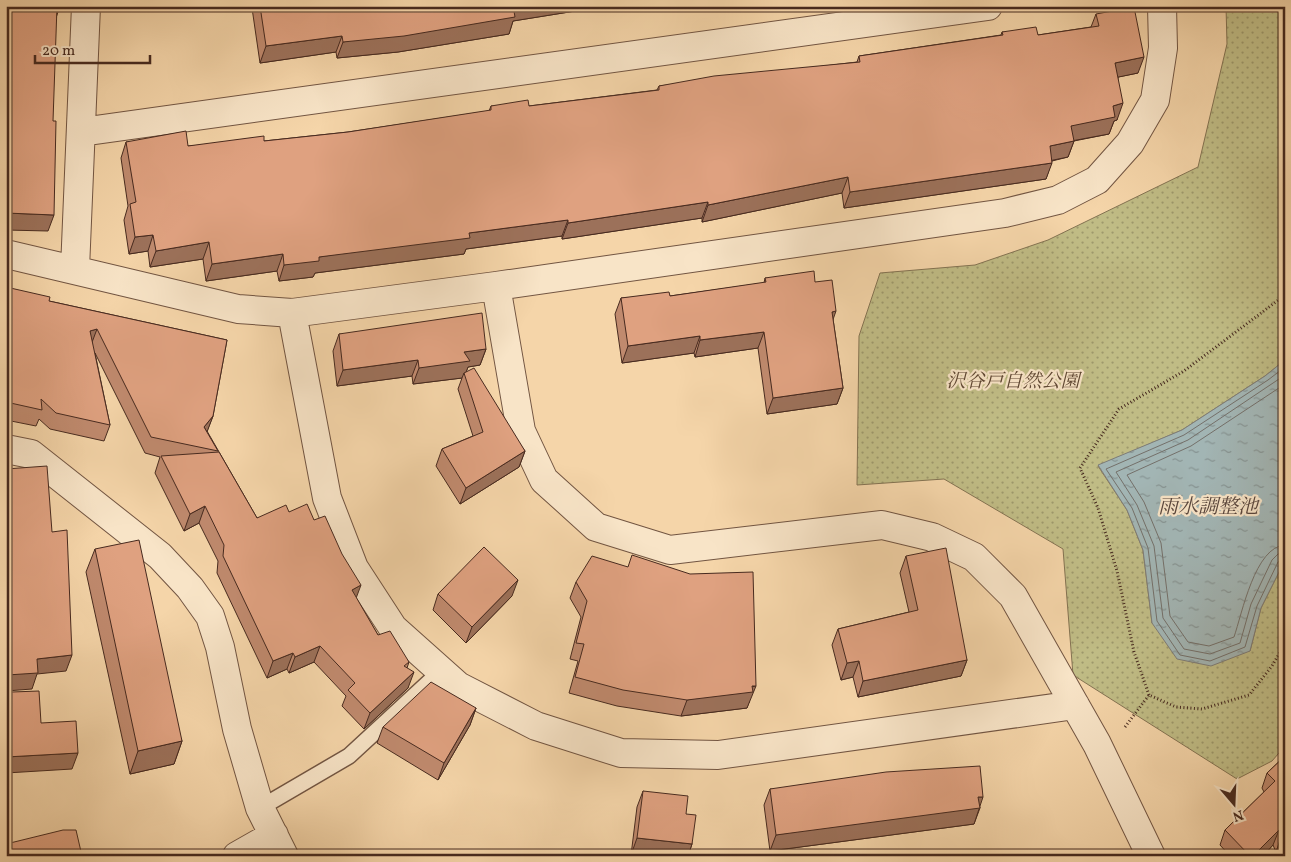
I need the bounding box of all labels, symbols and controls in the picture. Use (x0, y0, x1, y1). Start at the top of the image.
scale bar (35, 32, 150, 64)
text: 20 m (42, 41, 75, 62)
park label: 沢谷戸自然公園 (946, 369, 1082, 395)
water label: 雨水調整池 (1158, 494, 1260, 522)
north arrow (1208, 780, 1258, 830)
text: N (1230, 804, 1246, 826)

